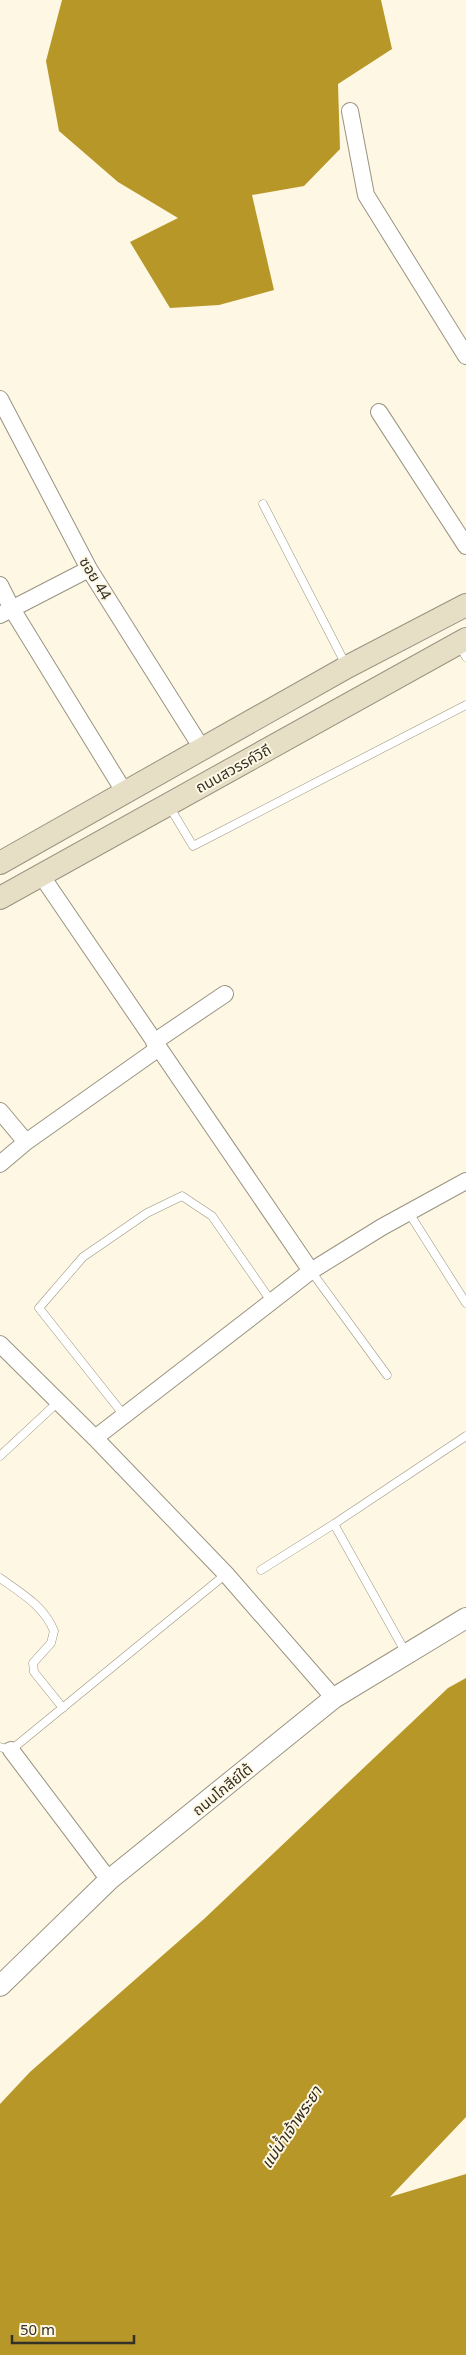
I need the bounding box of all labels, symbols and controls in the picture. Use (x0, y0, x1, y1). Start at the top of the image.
street label: ซอย 44 (75, 553, 117, 604)
street label: ถนนสวรรค์วิถี (192, 739, 274, 797)
street label: ถนนโกสีย์ใต้ (188, 1758, 256, 1820)
water label: แม่น้ำเจ้าพระยา (255, 2080, 327, 2172)
scale bar (12, 2312, 135, 2344)
text: 50 m (20, 2319, 55, 2339)

